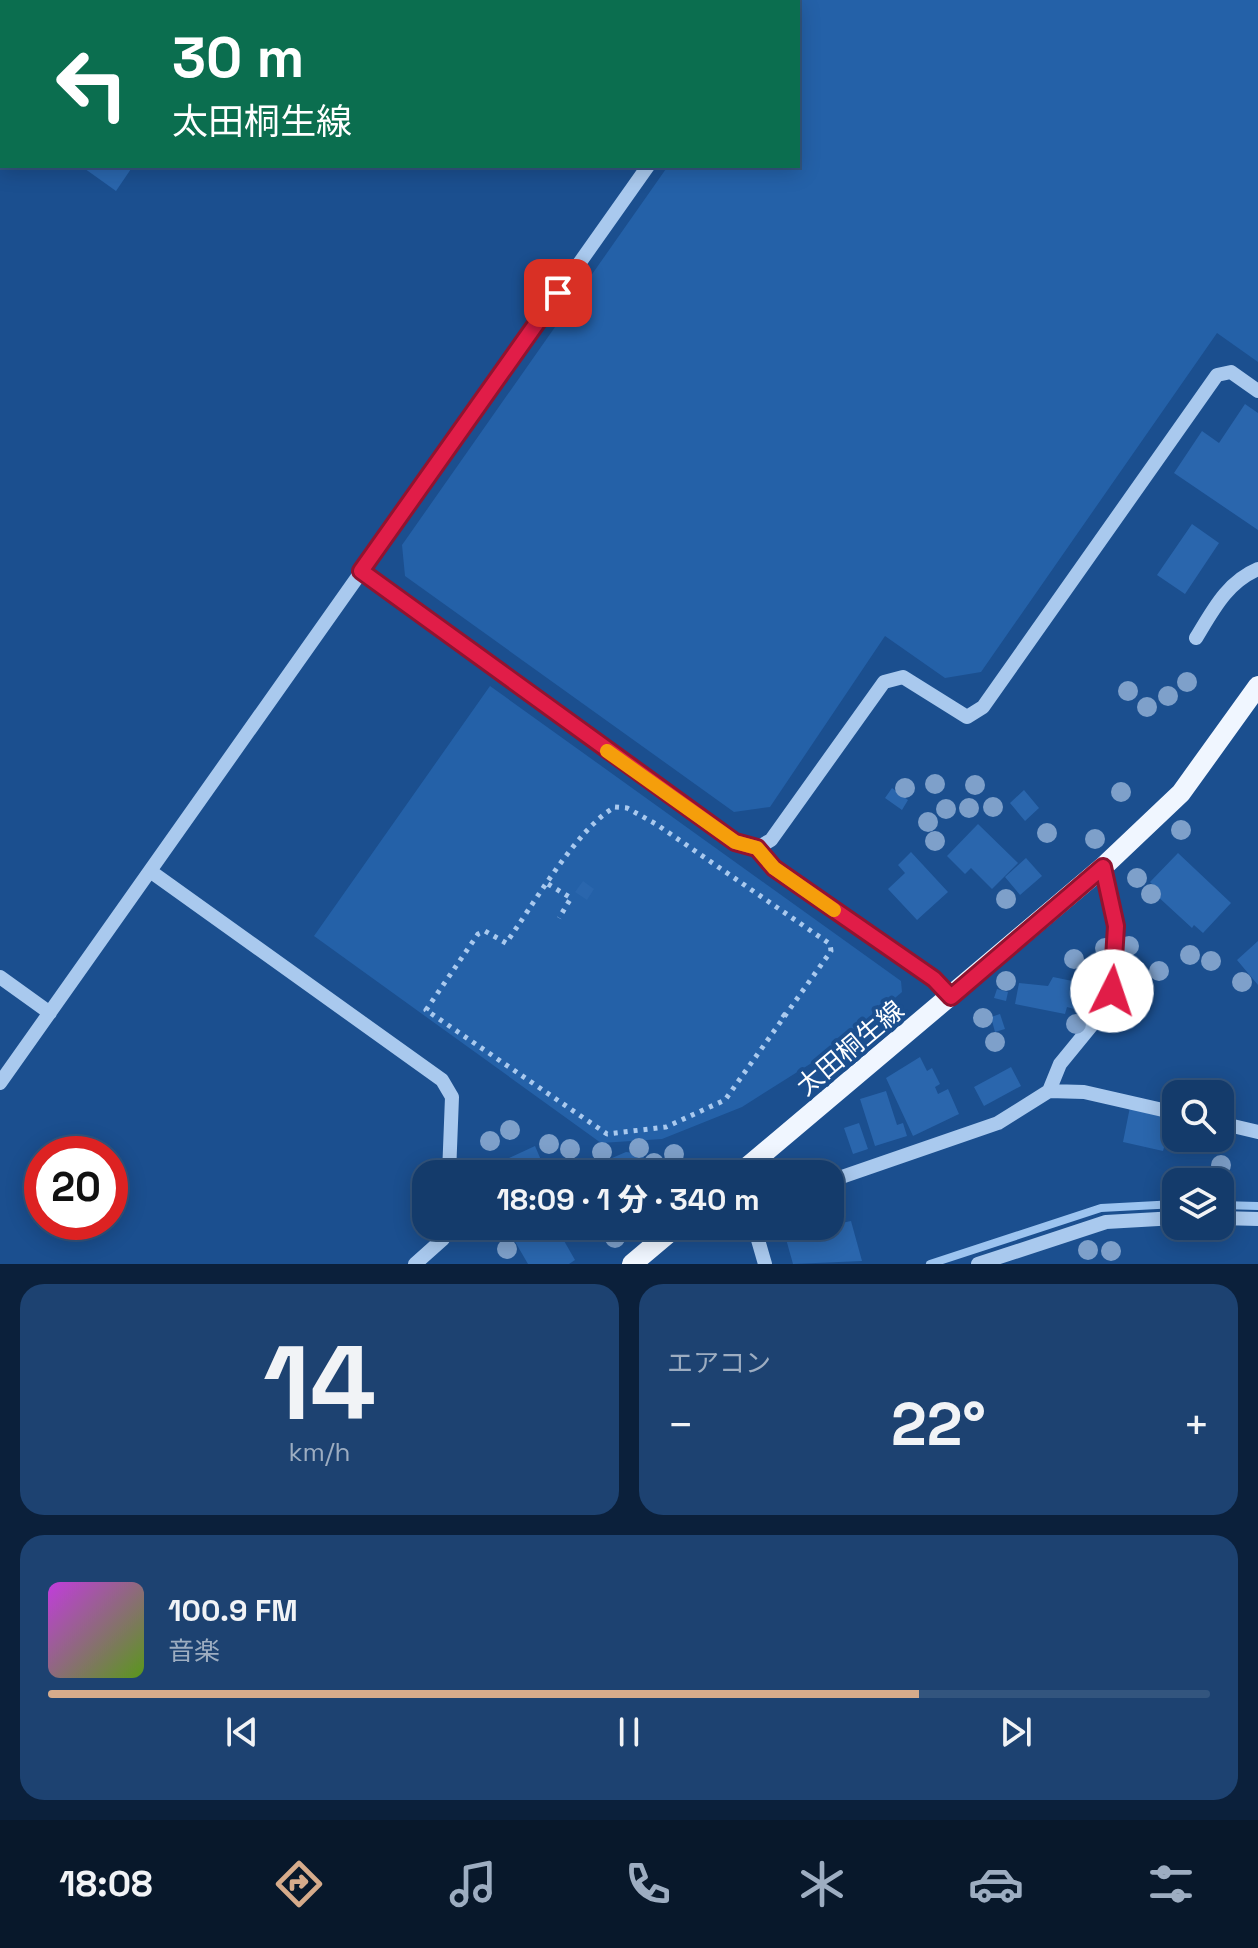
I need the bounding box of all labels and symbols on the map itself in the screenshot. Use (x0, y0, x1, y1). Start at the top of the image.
pin (524, 259, 592, 327)
position arrow (1070, 949, 1154, 1033)
street label: 太田桐生線 (789, 993, 911, 1103)
speed limit sign: 20 (24, 1136, 128, 1240)

